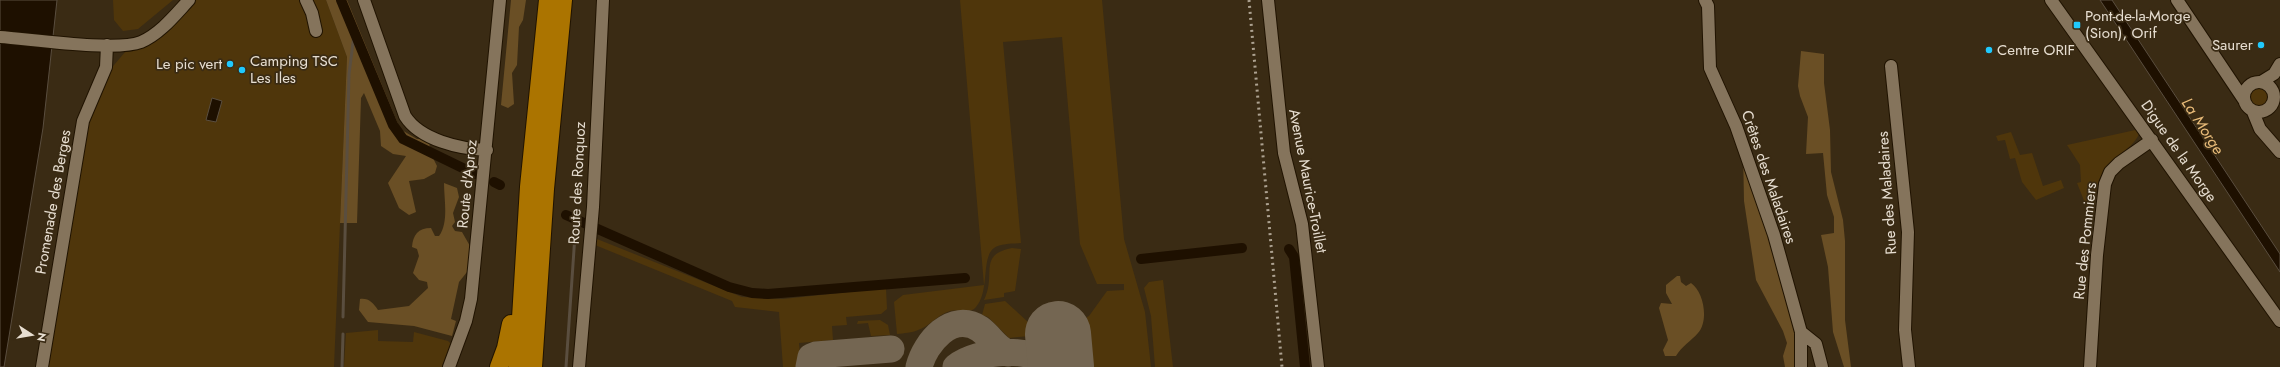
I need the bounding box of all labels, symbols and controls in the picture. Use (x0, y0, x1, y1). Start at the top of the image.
place label: Pont-de-la-Morge (Sion), Orif (2085, 5, 2191, 44)
marker: Pont-de-la-Morge (Sion), Orif (2072, 20, 2082, 30)
place label: Saurer (2212, 34, 2254, 56)
place label: Centre ORIF (1997, 39, 2075, 61)
marker: Saurer (2256, 40, 2266, 50)
marker: Centre ORIF (1984, 45, 1994, 55)
place label: Camping TSC Les Iles (250, 50, 338, 89)
place label: Le pic vert (156, 53, 222, 75)
marker: Le pic vert (225, 59, 235, 69)
marker: Camping TSC Les Iles (237, 65, 247, 75)
water label: La Morge (2176, 93, 2230, 159)
street label: Digue de la Morge (2136, 95, 2223, 207)
street label: Avenue Maurice-Troillet (1283, 107, 1333, 255)
street label: Crêtes des Maladaires (1736, 107, 1802, 247)
street label: Route des Ronquoz (563, 121, 591, 245)
street label: Promenade des Berges (29, 128, 77, 276)
street label: Rue des Maladaires (1872, 131, 1902, 255)
street label: Route d'Aproz (451, 138, 483, 229)
street label: Rue des Pommiers (2068, 181, 2102, 301)
north arrow (12, 315, 52, 355)
text: N (33, 331, 51, 343)

